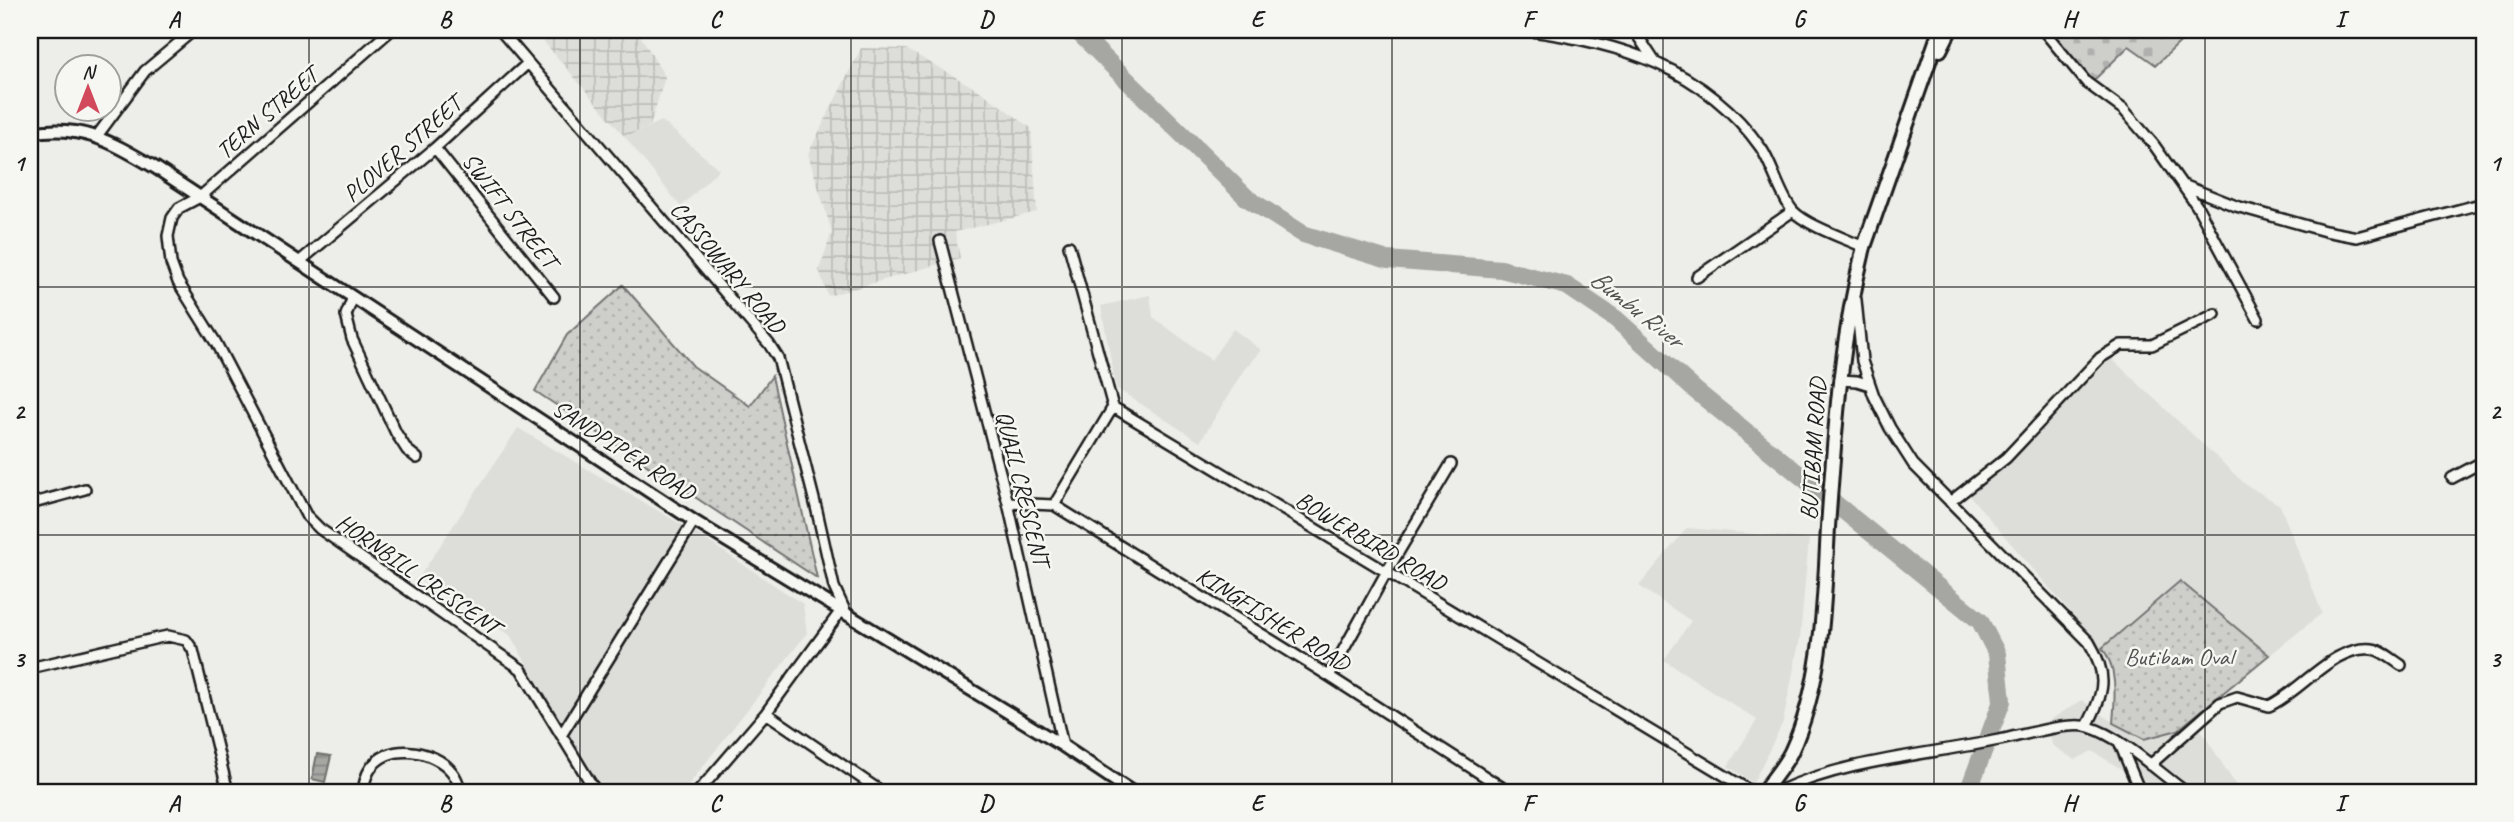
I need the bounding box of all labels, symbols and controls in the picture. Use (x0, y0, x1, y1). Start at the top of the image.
text: A (168, 5, 182, 34)
text: B (439, 5, 453, 34)
text: C (710, 5, 724, 34)
text: D (979, 5, 995, 34)
text: E (1251, 5, 1267, 34)
text: F (1523, 5, 1539, 34)
text: G (1793, 5, 1808, 34)
text: H (2062, 5, 2080, 34)
text: I (2335, 5, 2350, 34)
north arrow (52, 52, 122, 122)
street label: TERN STREET (210, 57, 328, 165)
text: N (82, 60, 97, 84)
street label: PLOVER STREET (337, 85, 472, 209)
street label: SWIFT STREET (456, 146, 568, 278)
text: 1 (14, 149, 27, 178)
text: 1 (2490, 149, 2503, 178)
street label: CASSOWARY ROAD (664, 195, 793, 341)
water label: Bumbu River (1584, 262, 1694, 358)
street label: BUTIBAM ROAD (1793, 375, 1833, 521)
street label: SANDPIPER ROAD (547, 393, 703, 508)
text: 2 (14, 397, 27, 426)
text: 2 (2490, 397, 2503, 426)
street label: QUAIL CRESCENT (989, 408, 1058, 574)
street label: BOWERBIRD ROAD (1290, 484, 1454, 599)
street label: HORNBILL CRESCENT (331, 507, 510, 645)
street label: KINGFISHER ROAD (1191, 560, 1357, 679)
park label: Butibam Oval (2125, 642, 2237, 672)
text: 3 (14, 645, 27, 674)
text: 3 (2490, 645, 2503, 674)
text: A (168, 789, 182, 818)
text: B (439, 789, 453, 818)
text: C (710, 789, 724, 818)
text: D (979, 789, 995, 818)
text: E (1251, 789, 1267, 818)
text: F (1523, 789, 1539, 818)
text: G (1793, 789, 1808, 818)
text: H (2062, 789, 2080, 818)
text: I (2335, 789, 2350, 818)

